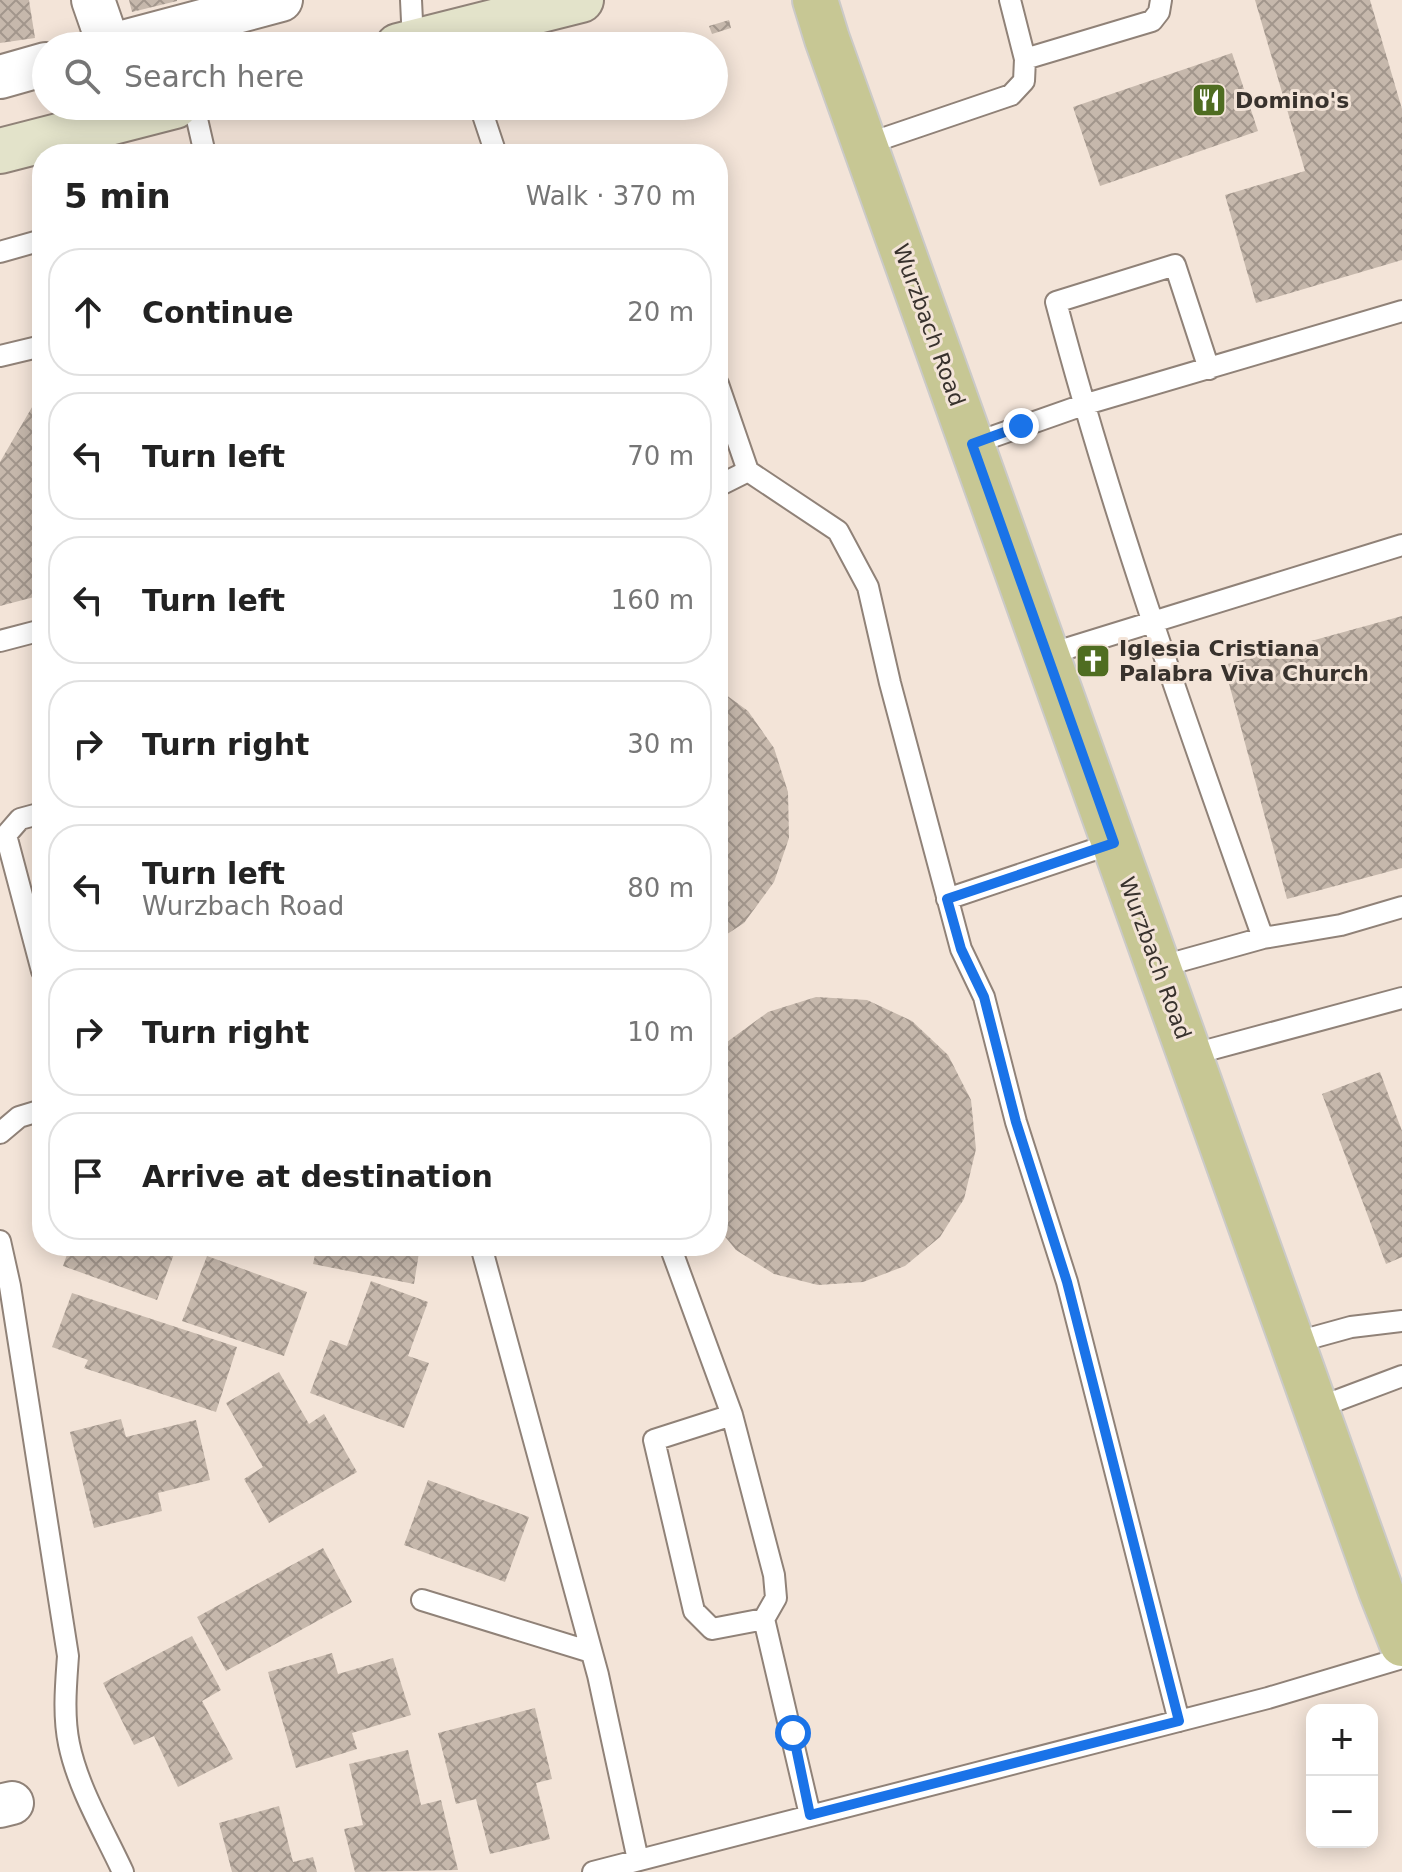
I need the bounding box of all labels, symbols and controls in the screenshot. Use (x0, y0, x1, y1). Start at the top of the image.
search box (32, 32, 728, 120)
icon: search (60, 54, 104, 98)
text: Search here (124, 59, 304, 94)
restaurant icon: Domino's (1190, 81, 1228, 119)
place label: Domino's (1235, 88, 1349, 113)
text: 5 min (64, 176, 171, 216)
text: Walk · 370 m (526, 181, 696, 211)
street label: Wurzbach Road (888, 240, 970, 410)
icon: ahead (66, 290, 110, 334)
text: Continue (142, 295, 294, 330)
text: 20 m (627, 297, 694, 327)
route end (1003, 408, 1039, 444)
icon: left (66, 434, 110, 478)
text: Turn left (142, 439, 285, 474)
text: 70 m (627, 441, 694, 471)
icon: left (66, 578, 110, 622)
text: Turn left (142, 583, 285, 618)
text: 160 m (611, 585, 694, 615)
place label: Iglesia Cristiana Palabra Viva Church (1119, 636, 1369, 686)
church icon: Iglesia Cristiana Palabra Viva Church (1074, 642, 1112, 680)
icon: right (66, 722, 110, 766)
text: Turn right (142, 727, 309, 762)
text: 30 m (627, 729, 694, 759)
text: Turn left (142, 856, 285, 891)
icon: left (66, 866, 110, 910)
text: 80 m (627, 873, 694, 903)
street label: Wurzbach Road (1114, 873, 1196, 1043)
text: Wurzbach Road (142, 891, 344, 921)
icon: right (66, 1010, 110, 1054)
text: Turn right (142, 1015, 309, 1050)
text: 10 m (627, 1017, 694, 1047)
icon: arrive (66, 1154, 110, 1198)
text: Arrive at destination (142, 1159, 493, 1194)
map controls (1306, 1704, 1378, 1848)
button: + (1306, 1704, 1378, 1776)
route start (775, 1715, 811, 1751)
button: − (1306, 1776, 1378, 1848)

